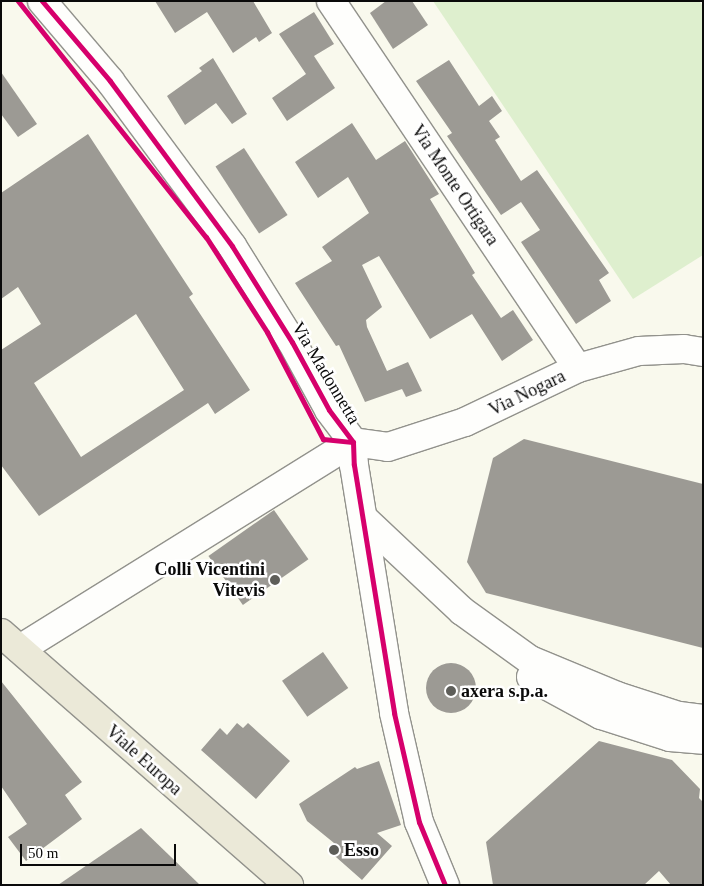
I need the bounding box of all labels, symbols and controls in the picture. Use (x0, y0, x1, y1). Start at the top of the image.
street label: Via Monte Ortigara (407, 121, 503, 249)
street label: Via Madonnetta (287, 318, 365, 428)
street label: Via Nogara (485, 365, 569, 421)
place label: Colli Vicentini Vitevis (154, 559, 265, 602)
marker: Colli Vicentini Vitevis (269, 574, 281, 586)
place label: axera s.p.a. (461, 680, 548, 702)
marker: axera s.p.a. (445, 685, 457, 697)
street label: Viale Europa (102, 720, 186, 800)
scale bar (22, 834, 179, 866)
place label: Esso (344, 839, 379, 861)
marker: Esso (328, 844, 340, 856)
text: 50 m (28, 845, 58, 861)

